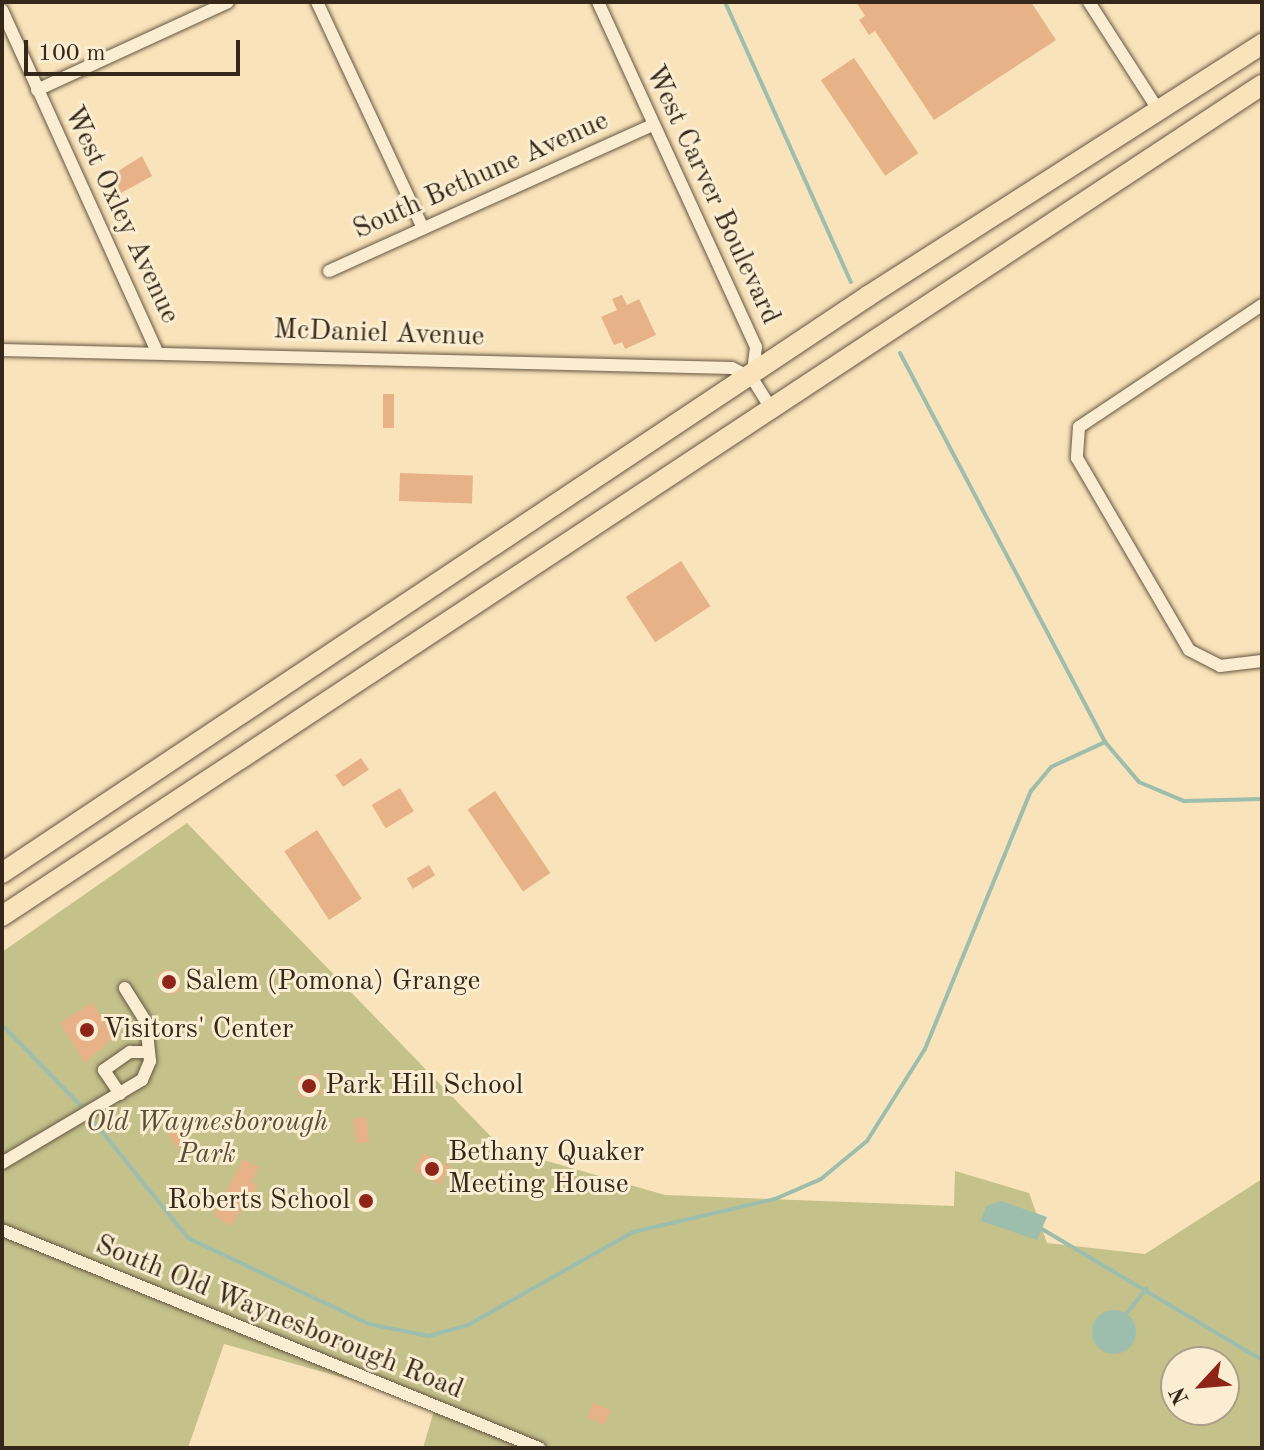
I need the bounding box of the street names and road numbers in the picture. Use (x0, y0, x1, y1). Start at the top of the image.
street label: West Carver Boulevard (637, 60, 787, 330)
street label: West Oxley Avenue (56, 101, 186, 329)
street label: South Bethune Avenue (348, 105, 614, 247)
street label: McDaniel Avenue (273, 314, 485, 354)
street label: South Old Waynesborough Road (90, 1229, 468, 1407)

